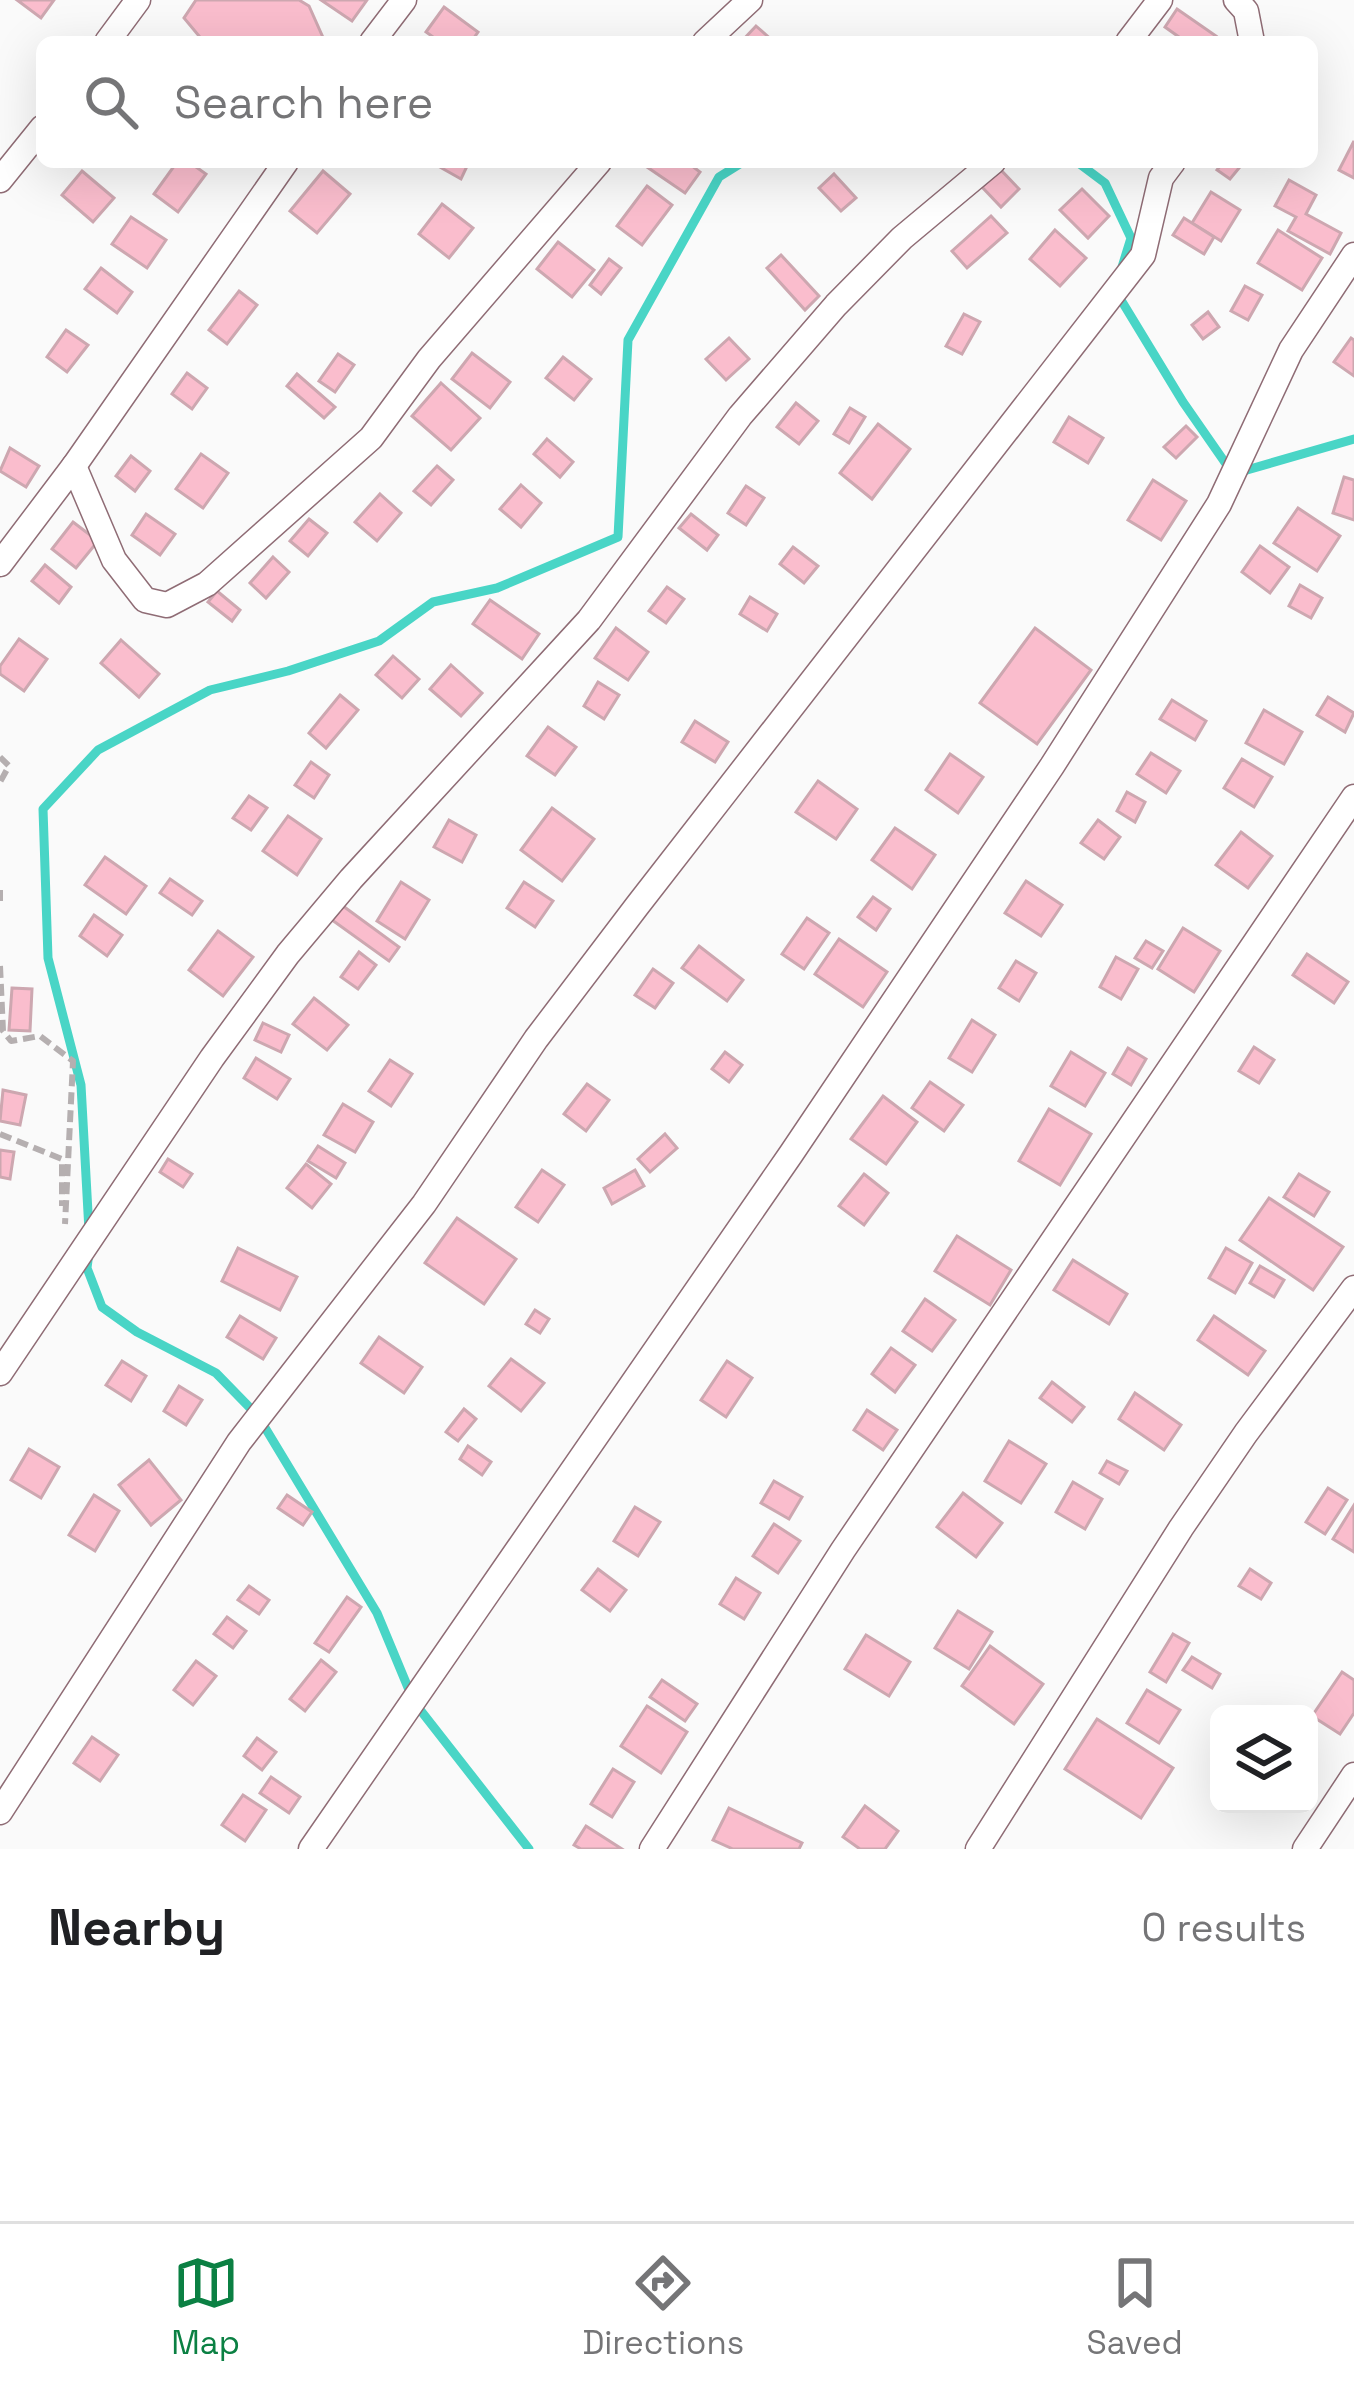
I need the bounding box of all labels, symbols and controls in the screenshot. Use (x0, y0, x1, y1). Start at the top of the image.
search box (36, 36, 1318, 168)
icon: search (78, 69, 144, 135)
text: Search here (174, 74, 433, 131)
map controls (1210, 1705, 1318, 1813)
button: layers (1210, 1705, 1318, 1813)
text: Nearby (48, 1895, 225, 1960)
text: 0 results (1141, 1903, 1306, 1952)
tab: Map (171, 2250, 240, 2364)
tab: Directions (582, 2250, 744, 2364)
tab: Saved (1087, 2250, 1183, 2364)

